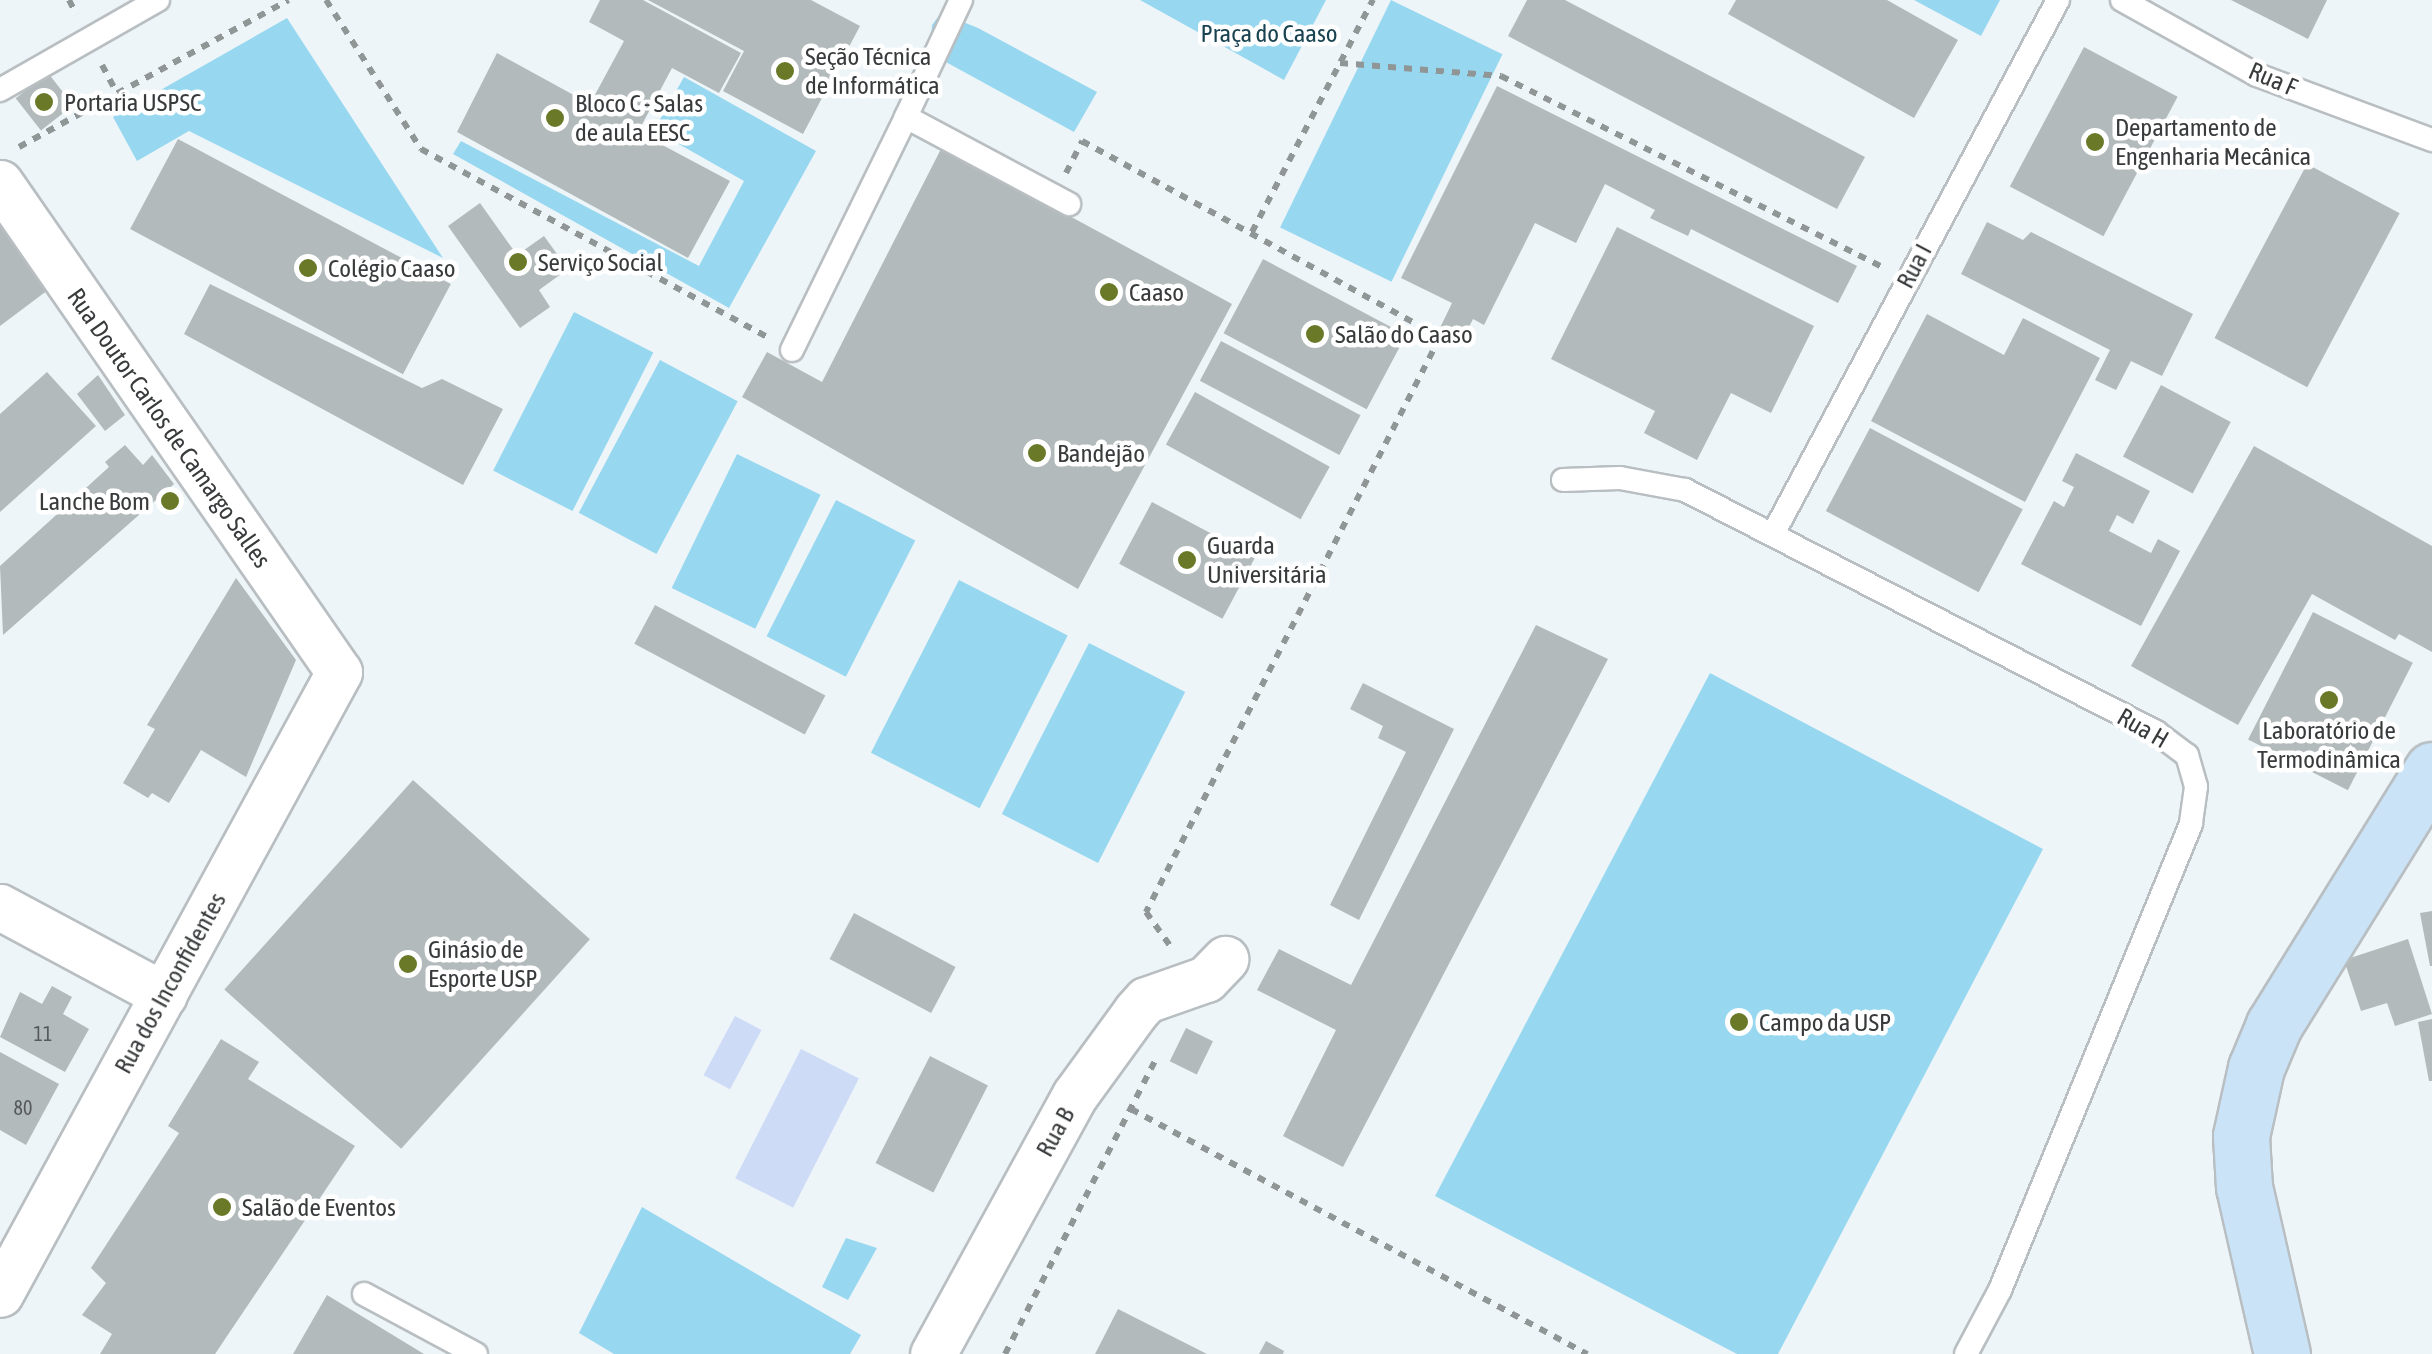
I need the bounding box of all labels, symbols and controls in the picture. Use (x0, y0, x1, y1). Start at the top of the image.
park label: Praça do Caaso (1200, 18, 1338, 48)
place label: Seção Técnica de Informática (805, 42, 940, 101)
street label: Rua F (2244, 55, 2302, 103)
marker: Seção Técnica de Informática (774, 60, 796, 82)
place label: Portaria USPSC (64, 87, 201, 117)
place label: Bloco C - Salas de aula EESC (575, 89, 703, 148)
marker: Portaria USPSC (33, 91, 55, 113)
marker: Bloco C - Salas de aula EESC (544, 107, 566, 129)
place label: Departamento de Engenharia Mecânica (2115, 113, 2311, 172)
marker: Departamento de Engenharia Mecânica (2084, 131, 2106, 153)
street label: Rua I (1890, 239, 1938, 293)
place label: Serviço Social (538, 247, 663, 277)
marker: Serviço Social (507, 251, 529, 273)
place label: Colégio Caaso (328, 253, 455, 283)
marker: Colégio Caaso (297, 257, 319, 279)
place label: Caaso (1129, 277, 1184, 307)
marker: Caaso (1098, 281, 1120, 303)
street label: Rua Doutor Carlos de Camargo Salles (61, 283, 277, 573)
place label: Salão do Caaso (1335, 319, 1473, 349)
marker: Salão do Caaso (1304, 323, 1326, 345)
place label: Bandejão (1057, 438, 1145, 468)
marker: Bandejão (1026, 442, 1048, 464)
place label: Lanche Bom (39, 486, 150, 516)
marker: Lanche Bom (159, 490, 181, 512)
place label: Guarda Universitária (1207, 531, 1327, 590)
marker: Guarda Universitária (1176, 549, 1198, 571)
marker: Laboratório de Termodinâmica (2318, 689, 2340, 711)
street label: Rua H (2112, 701, 2174, 755)
place label: Laboratório de Termodinâmica (2257, 716, 2401, 775)
street label: Rua dos Inconfidentes (108, 887, 232, 1079)
place label: Ginásio de Esporte USP (428, 935, 537, 994)
marker: Ginásio de Esporte USP (397, 953, 419, 975)
place label: Campo da USP (1759, 1007, 1891, 1037)
marker: Campo da USP (1728, 1011, 1750, 1033)
house number: 11 (34, 1021, 52, 1045)
house number: 80 (14, 1095, 32, 1119)
street label: Rua B (1029, 1102, 1081, 1162)
place label: Salão de Eventos (242, 1192, 396, 1222)
marker: Salão de Eventos (211, 1196, 233, 1218)

